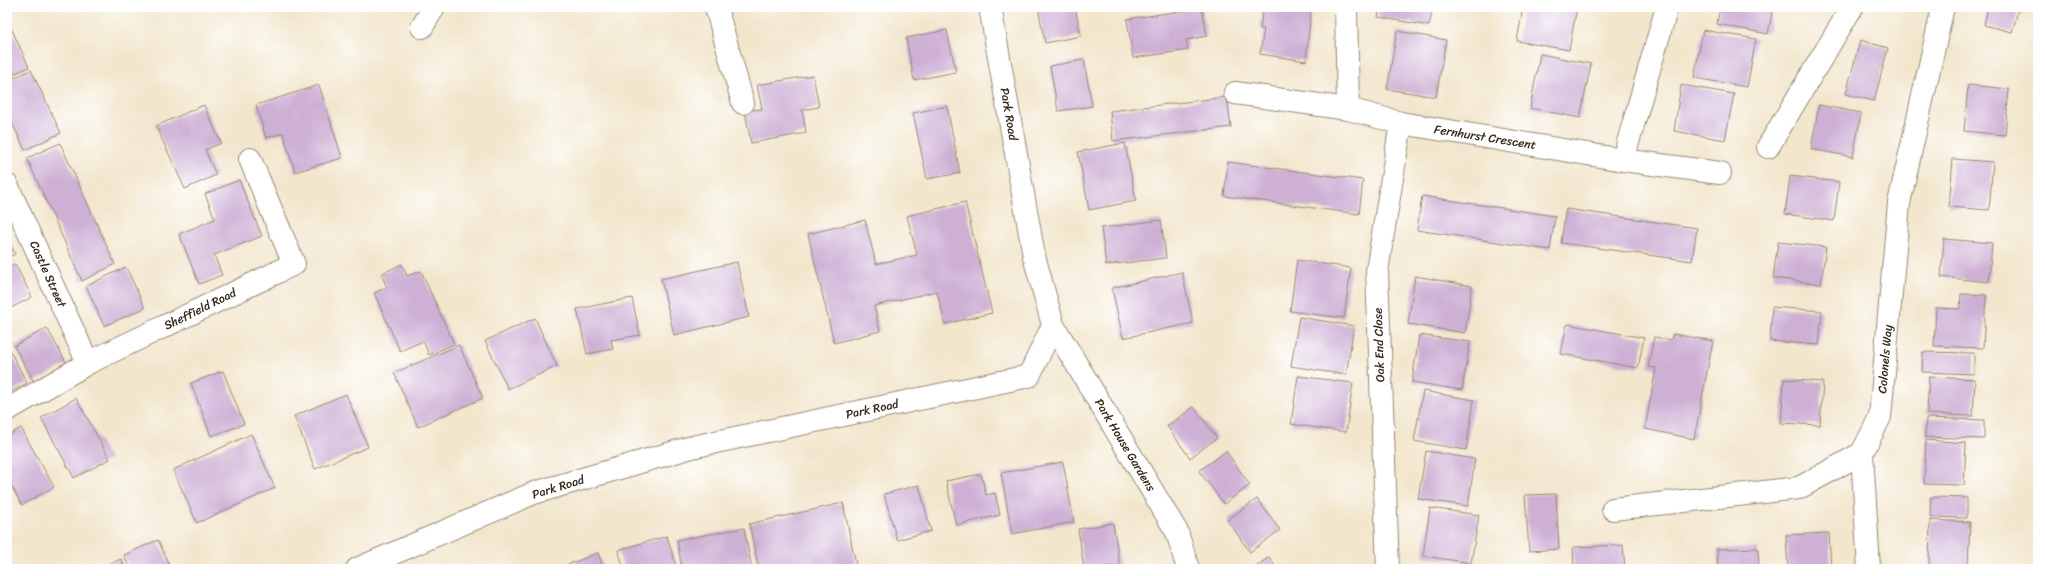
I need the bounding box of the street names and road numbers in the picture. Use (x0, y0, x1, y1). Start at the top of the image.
street label: Park Road (994, 86, 1025, 143)
street label: Fernhurst Crescent (1432, 118, 1538, 156)
street label: Castle Street (23, 237, 73, 312)
street label: Sheffield Road (160, 281, 242, 336)
street label: Oak End Close (1367, 307, 1391, 383)
street label: Colonels Way (1871, 323, 1899, 394)
street label: Park Road (844, 393, 901, 425)
street label: Park House Gardens (1088, 394, 1162, 496)
street label: Park Road (529, 468, 587, 505)

